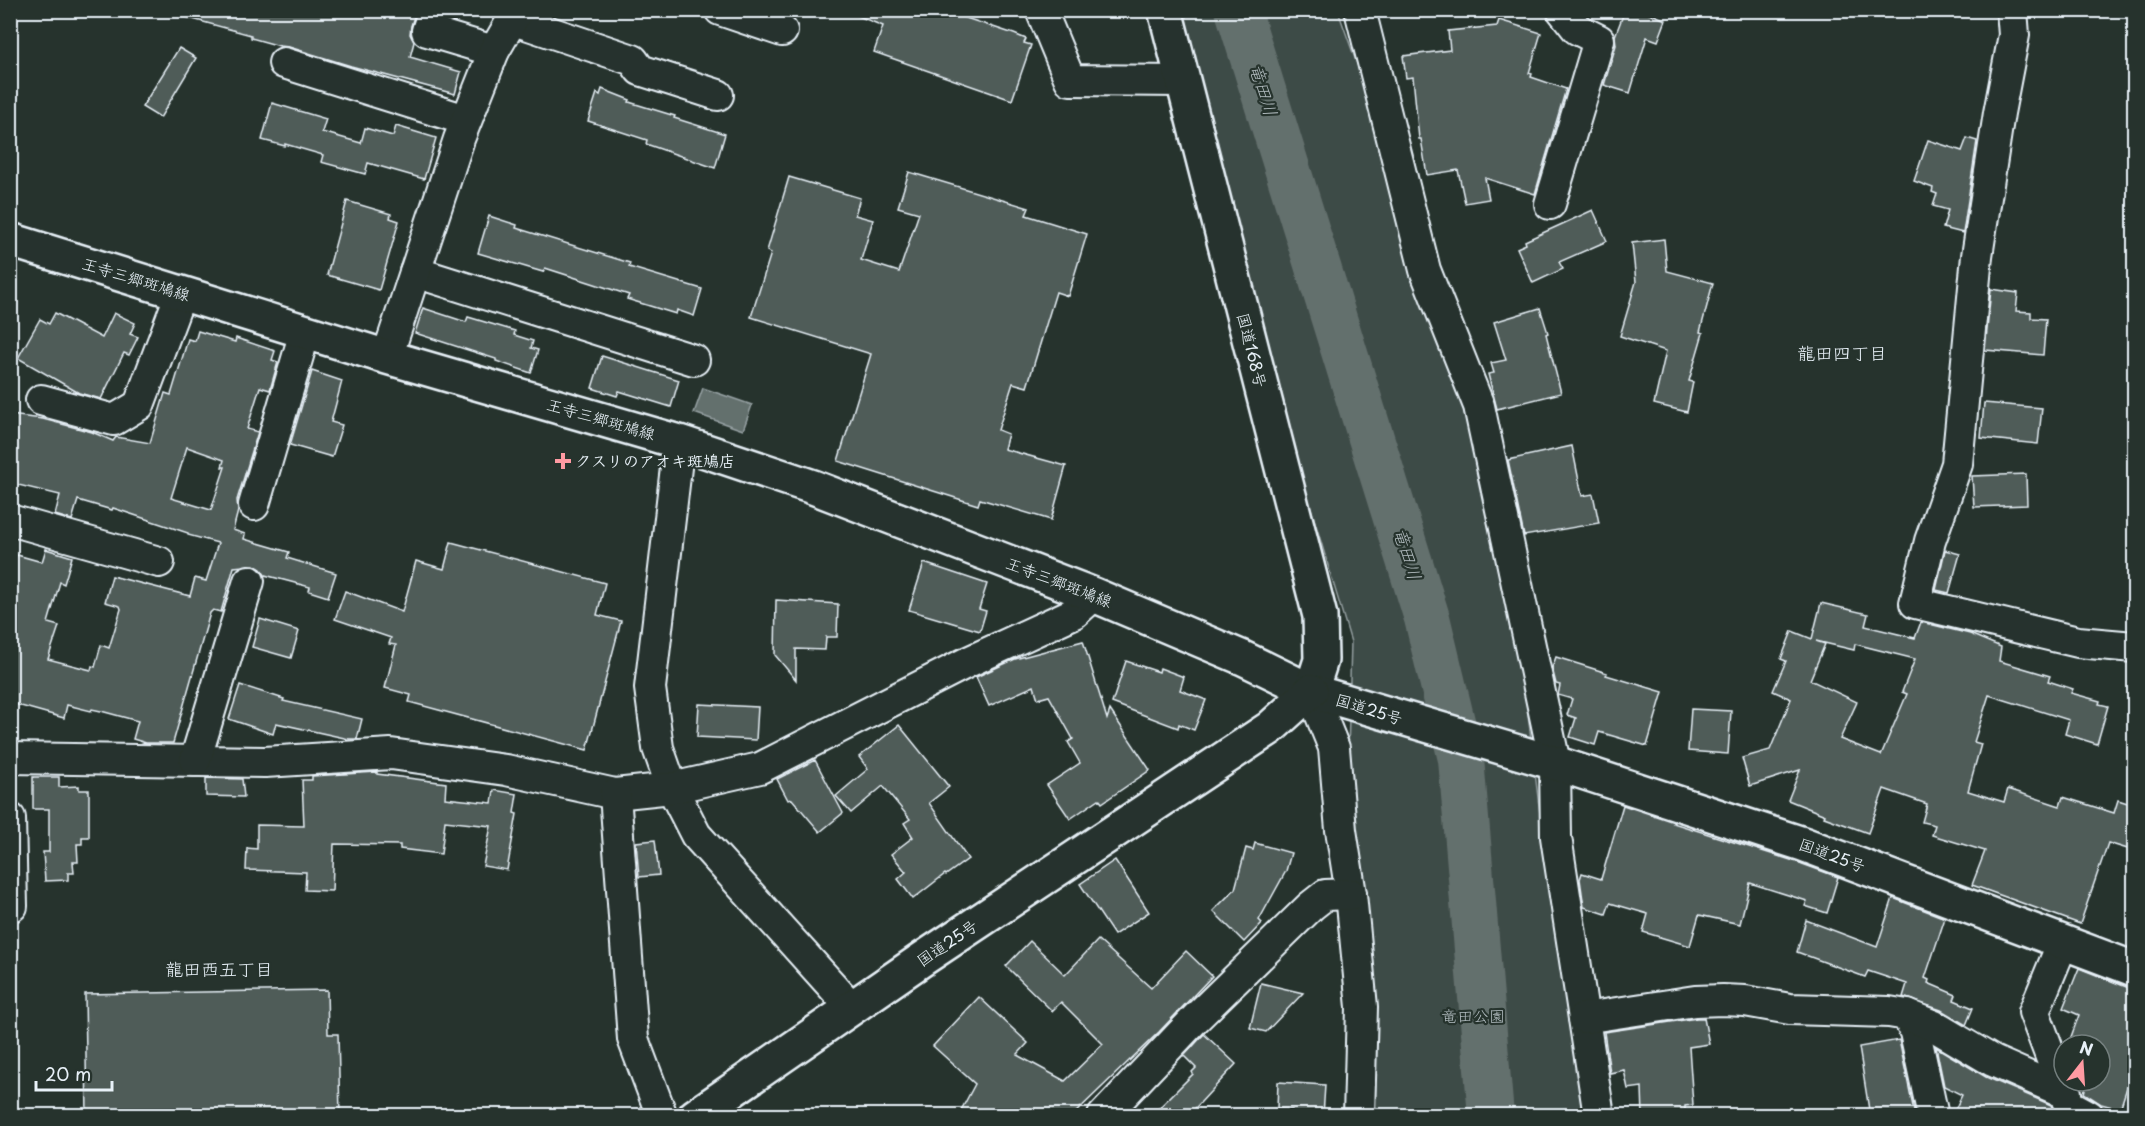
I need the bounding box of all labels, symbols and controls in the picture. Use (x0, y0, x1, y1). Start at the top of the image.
water label: 竜田川 (1244, 60, 1285, 119)
street label: 王寺三郷斑鳩線 (79, 250, 193, 306)
street label: 国道168号 (1232, 310, 1274, 390)
district label: 龍田四丁目 (1797, 339, 1887, 366)
street label: 王寺三郷斑鳩線 (544, 391, 658, 445)
place label: クスリのアオキ斑鳩店 (575, 448, 735, 472)
marker: クスリのアオキ斑鳩店 (556, 454, 570, 468)
water label: 竜田川 (1388, 524, 1429, 583)
street label: 王寺三郷斑鳩線 (1003, 550, 1116, 612)
street label: 国道25号 (1333, 686, 1406, 730)
street label: 国道25号 (1796, 831, 1869, 877)
street label: 国道25号 (911, 913, 982, 971)
district label: 龍田西五丁目 (165, 955, 273, 982)
park label: 竜田公園 (1441, 1003, 1505, 1027)
north arrow (2052, 1033, 2112, 1093)
text: N (2077, 1034, 2096, 1061)
scale bar (36, 1054, 112, 1092)
text: 20 m (45, 1060, 91, 1087)

